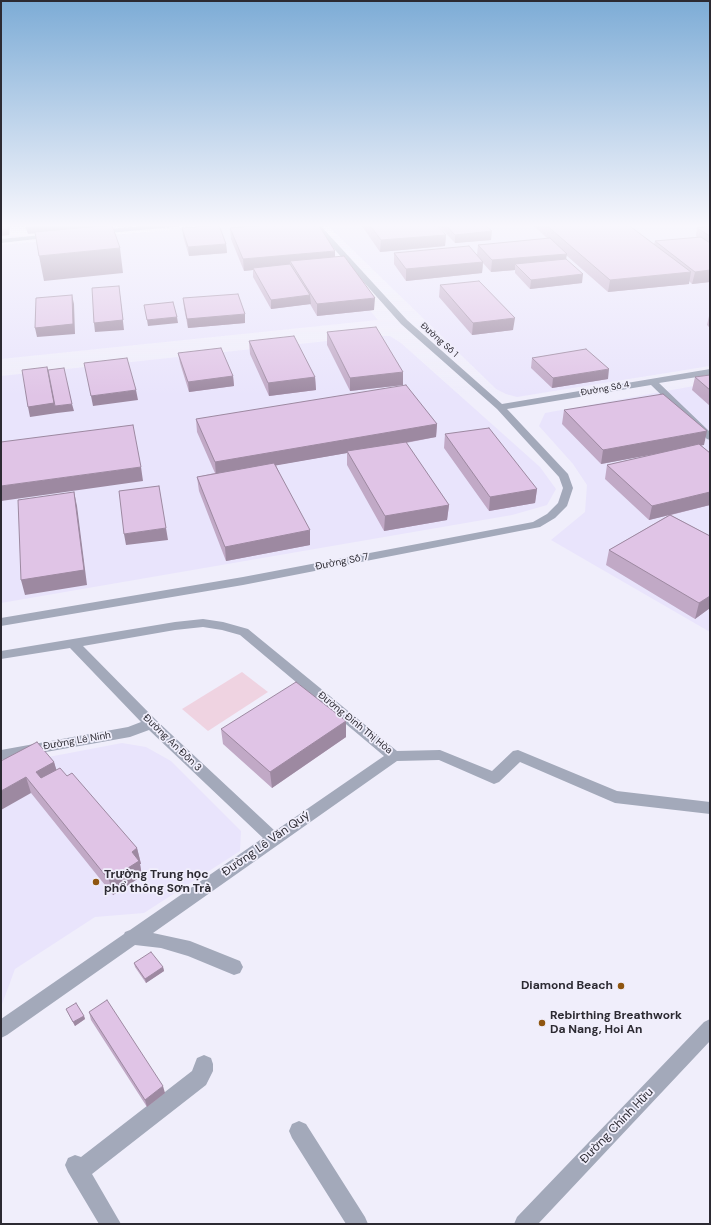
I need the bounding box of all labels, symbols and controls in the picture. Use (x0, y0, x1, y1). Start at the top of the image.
street label: Đường Số 1 (418, 320, 460, 360)
street label: Đường Số 4 (580, 379, 630, 399)
street label: Đường Số 7 (314, 551, 370, 573)
street label: Đường Đinh Thị Hòa (315, 689, 395, 757)
street label: Đường An Đồn 3 (140, 712, 204, 774)
street label: Đường Lê Ninh (42, 729, 112, 753)
street label: Đường Lê Văn Quý (219, 808, 313, 880)
place label: Trường Trung học phổ thông Sơn Trà (104, 868, 211, 896)
marker: Trường Trung học phổ thông Sơn Trà (91, 877, 101, 887)
place label: Diamond Beach (521, 979, 613, 993)
marker: Diamond Beach (616, 981, 626, 991)
place label: Rebirthing Breathwork Da Nang, Hoi An (550, 1009, 682, 1037)
marker: Rebirthing Breathwork Da Nang, Hoi An (537, 1018, 547, 1028)
street label: Đường Chính Hữu (577, 1085, 657, 1167)

